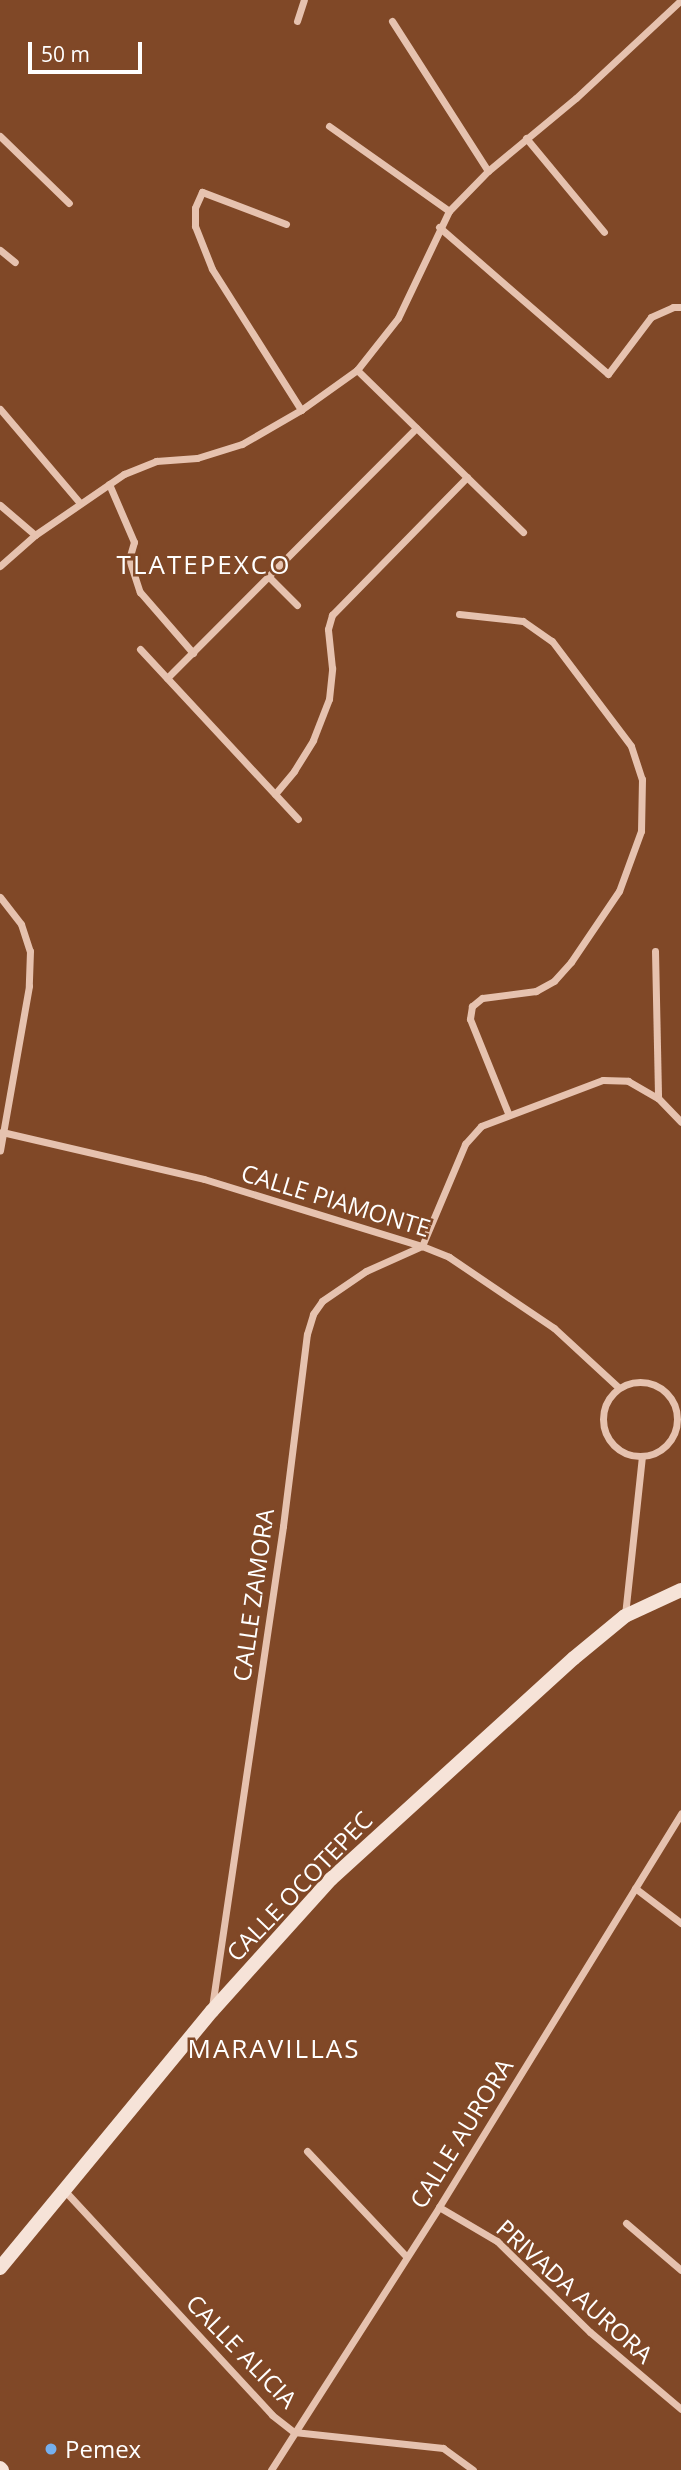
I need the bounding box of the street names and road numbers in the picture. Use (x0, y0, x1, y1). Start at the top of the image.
street label: CALLE PIAMONTE (238, 1158, 434, 1242)
street label: CALLE ZAMORA (227, 1507, 279, 1683)
street label: CALLE OCOTEPEC (220, 1805, 378, 1967)
street label: CALLE AURORA (403, 2053, 519, 2213)
street label: PRIVADA AURORA (491, 2213, 659, 2369)
street label: CALLE ALICIA (181, 2288, 303, 2414)

